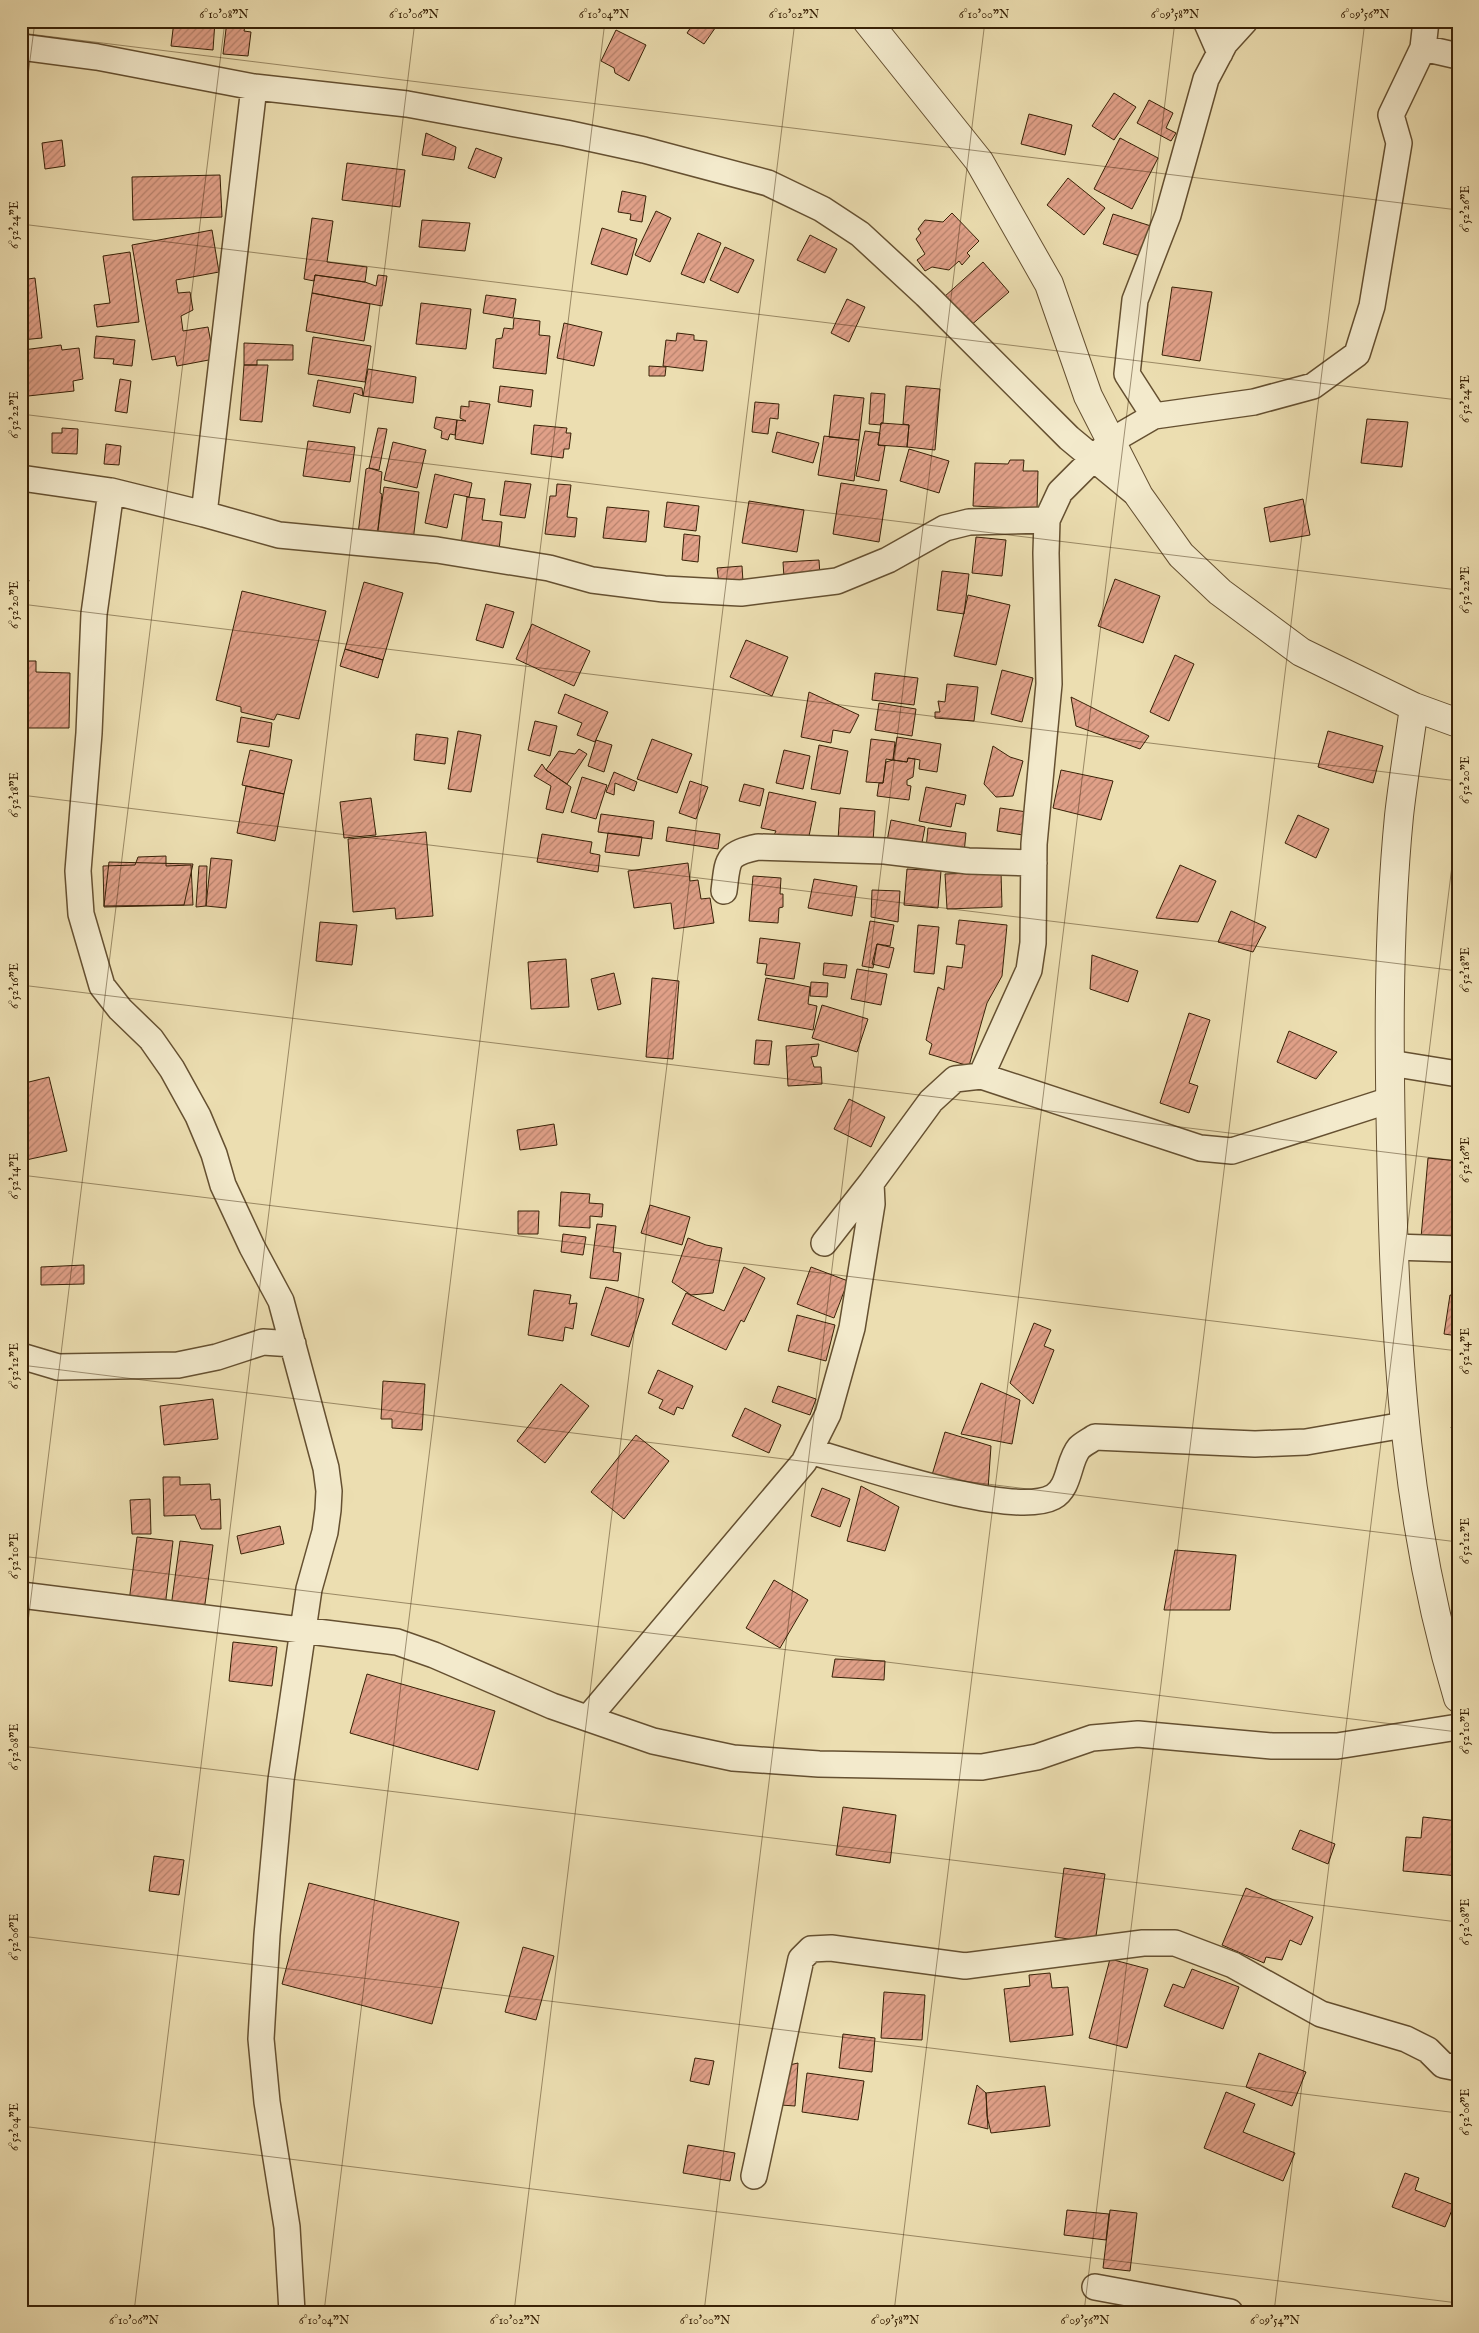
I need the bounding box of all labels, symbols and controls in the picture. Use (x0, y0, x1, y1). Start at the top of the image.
text: 6°10'08"N (199, 7, 249, 22)
text: 6°10'06"N (389, 7, 440, 22)
text: 6°10'04"N (579, 7, 630, 22)
text: 6°10'02"N (769, 7, 820, 22)
text: 6°10'00"N (959, 7, 1010, 22)
text: 6°09'58"N (1151, 7, 1200, 22)
text: 6°09'56"N (1340, 7, 1390, 22)
text: 6°52'26"E (1458, 185, 1473, 233)
text: 6°52'24"E (7, 201, 22, 249)
text: 6°52'24"E (1458, 375, 1473, 423)
text: 6°52'22"E (7, 391, 22, 439)
text: 6°52'22"E (1458, 566, 1473, 614)
text: 6°52'20"E (7, 581, 22, 629)
text: 6°52'20"E (1458, 756, 1473, 804)
text: 6°52'18"E (7, 772, 22, 818)
text: 6°52'18"E (1458, 947, 1473, 993)
text: 6°52'16"E (7, 963, 22, 1009)
text: 6°52'16"E (1458, 1137, 1473, 1183)
text: 6°52'14"E (7, 1153, 22, 1199)
text: 6°52'14"E (1458, 1328, 1473, 1374)
text: 6°52'12"E (7, 1343, 22, 1389)
text: 6°52'12"E (1458, 1518, 1473, 1564)
text: 6°52'10"E (7, 1533, 22, 1579)
text: 6°52'10"E (1458, 1708, 1473, 1754)
text: 6°52'08"E (7, 1724, 22, 1771)
text: 6°52'08"E (1458, 1899, 1473, 1946)
text: 6°52'06"E (7, 1913, 22, 1961)
text: 6°52'06"E (1458, 2088, 1473, 2136)
text: 6°52'04"E (7, 2103, 22, 2151)
text: 6°10'06"N (109, 2313, 160, 2328)
text: 6°10'04"N (299, 2313, 350, 2328)
text: 6°10'02"N (490, 2313, 541, 2328)
text: 6°10'00"N (680, 2313, 731, 2328)
text: 6°09'58"N (871, 2313, 920, 2328)
text: 6°09'56"N (1060, 2313, 1110, 2328)
text: 6°09'54"N (1250, 2313, 1301, 2328)

